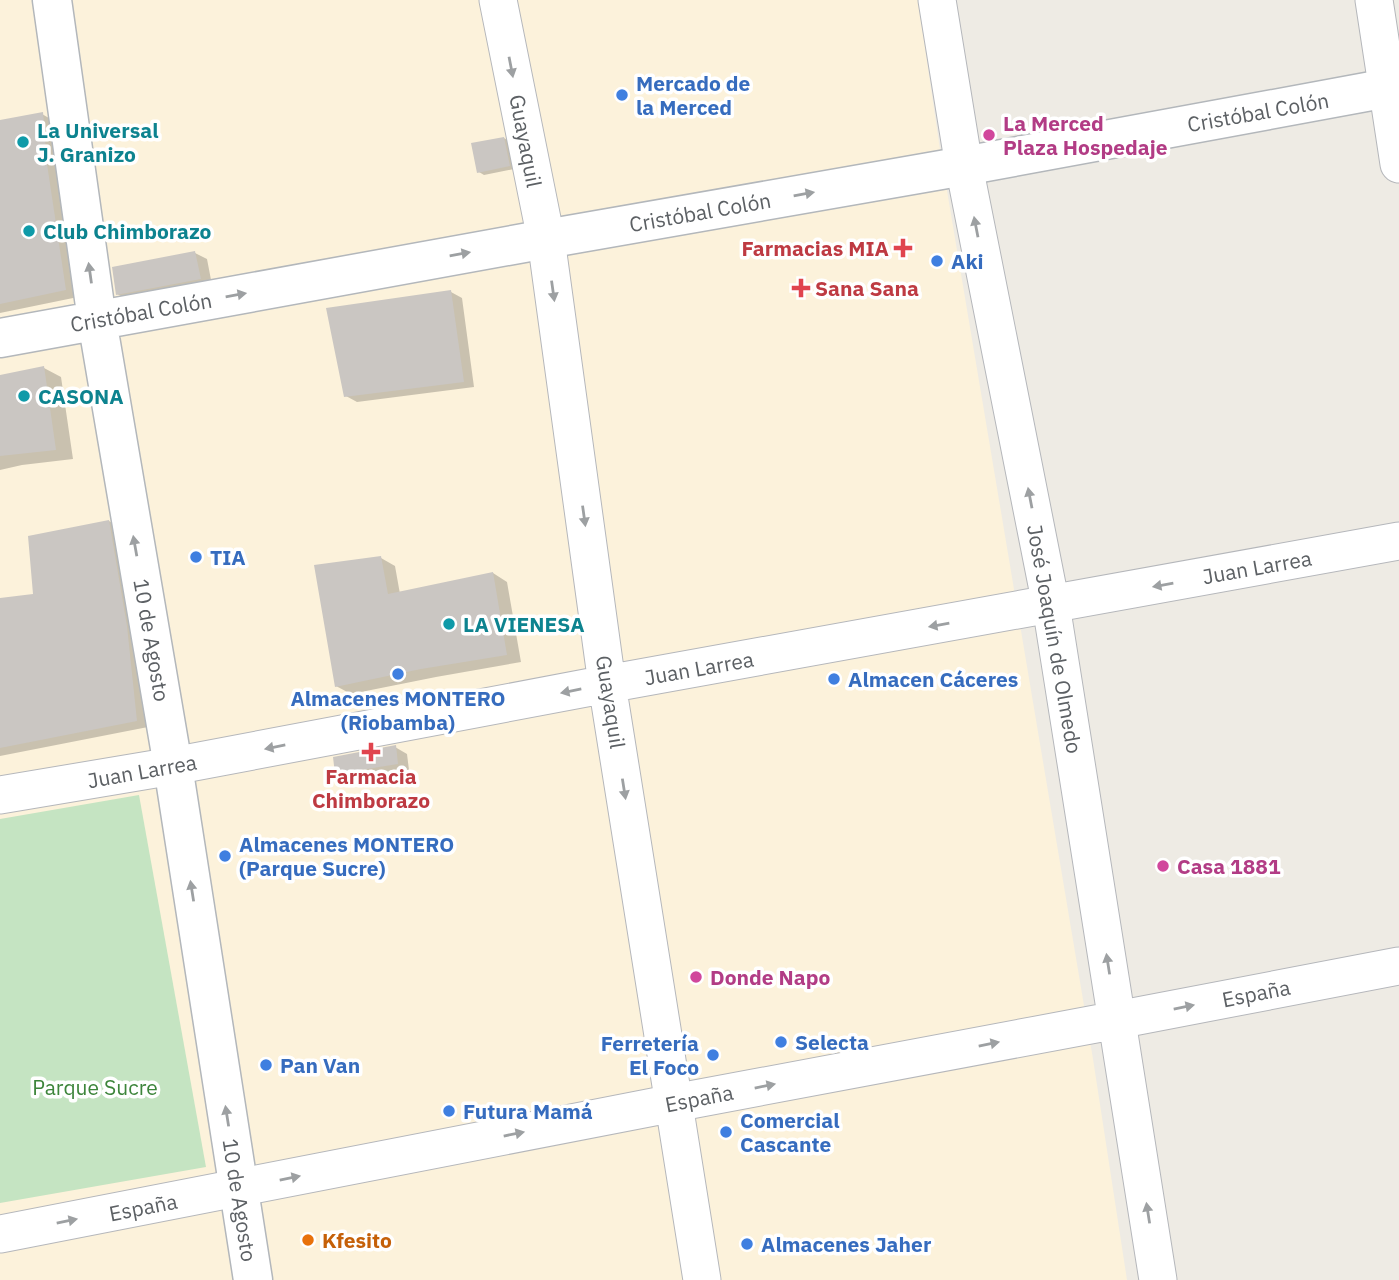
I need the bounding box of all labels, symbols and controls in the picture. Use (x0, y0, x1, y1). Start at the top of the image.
one-way arrow (506, 56, 517, 78)
place label: Mercado de la Merced (636, 69, 751, 121)
street label: Cristóbal Colón (1185, 86, 1331, 138)
marker: Mercado de la Merced (614, 87, 630, 103)
street label: Guayaquil (503, 92, 549, 190)
place label: La Merced Plaza Hospedaje (1003, 109, 1168, 161)
place label: La Universal J. Granizo (37, 116, 159, 168)
marker: La Merced Plaza Hospedaje (981, 127, 997, 143)
marker: La Universal J. Granizo (15, 134, 31, 150)
street label: Cristóbal Colón (627, 186, 773, 238)
one-way arrow (794, 188, 816, 199)
one-way arrow (970, 216, 981, 238)
place label: Club Chimborazo (43, 217, 212, 245)
marker: Club Chimborazo (21, 223, 37, 239)
place label: Farmacias MIA (741, 234, 889, 262)
marker: Farmacias MIA (895, 240, 911, 256)
place label: Aki (951, 247, 984, 275)
one-way arrow (449, 249, 471, 260)
marker: Aki (929, 253, 945, 269)
one-way arrow (85, 262, 96, 284)
place label: Sana Sana (815, 274, 919, 302)
one-way arrow (548, 280, 559, 302)
marker: Sana Sana (793, 280, 809, 296)
street label: Cristóbal Colón (68, 286, 214, 338)
one-way arrow (225, 289, 247, 300)
place label: CASONA (38, 382, 124, 410)
marker: CASONA (16, 388, 32, 404)
one-way arrow (1024, 487, 1035, 509)
one-way arrow (579, 505, 590, 527)
street label: José Joaquín de Olmedo (1021, 522, 1089, 756)
one-way arrow (130, 535, 141, 557)
place label: TIA (210, 543, 246, 571)
street label: Juan Larrea (1200, 544, 1314, 590)
marker: TIA (188, 549, 204, 565)
street label: 10 de Agosto (127, 576, 177, 704)
one-way arrow (1152, 579, 1174, 590)
place label: LA VIENESA (463, 610, 585, 638)
marker: LA VIENESA (441, 616, 457, 632)
one-way arrow (928, 620, 950, 631)
street label: Juan Larrea (642, 645, 756, 691)
street label: Guayaquil (590, 653, 632, 751)
place label: Almacen Cáceres (848, 665, 1018, 693)
marker: Almacenes MONTERO (Riobamba) (390, 666, 406, 682)
marker: Almacen Cáceres (826, 671, 842, 687)
place label: Almacenes MONTERO (Riobamba) (290, 684, 506, 736)
one-way arrow (560, 686, 582, 697)
one-way arrow (264, 742, 286, 753)
marker: Farmacia Chimborazo (363, 744, 379, 760)
street label: Juan Larrea (85, 748, 199, 794)
place label: Farmacia Chimborazo (312, 762, 430, 814)
one-way arrow (619, 779, 630, 801)
place label: Almacenes MONTERO (Parque Sucre) (239, 830, 454, 882)
marker: Almacenes MONTERO (Parque Sucre) (217, 848, 233, 864)
place label: Casa 1881 (1177, 852, 1281, 880)
marker: Casa 1881 (1155, 858, 1171, 874)
one-way arrow (186, 880, 197, 902)
one-way arrow (1102, 953, 1113, 975)
place label: Donde Napo (710, 963, 830, 991)
marker: Donde Napo (688, 969, 704, 985)
street label: España (1219, 973, 1293, 1013)
one-way arrow (1173, 1002, 1195, 1013)
place label: Selecta (795, 1028, 869, 1056)
place label: Ferretería El Foco (601, 1029, 699, 1081)
marker: Selecta (773, 1034, 789, 1050)
one-way arrow (978, 1039, 1000, 1050)
marker: Ferretería El Foco (705, 1047, 721, 1063)
place label: Pan Van (280, 1051, 360, 1079)
marker: Pan Van (258, 1057, 274, 1073)
park label: Parque Sucre (32, 1073, 158, 1101)
street label: España (662, 1078, 736, 1118)
one-way arrow (754, 1080, 776, 1091)
place label: Futura Mamá (463, 1097, 593, 1125)
marker: Futura Mamá (441, 1103, 457, 1119)
one-way arrow (221, 1105, 232, 1127)
place label: Comercial Cascante (740, 1106, 840, 1158)
marker: Comercial Cascante (718, 1124, 734, 1140)
one-way arrow (503, 1129, 525, 1140)
street label: 10 de Agosto (216, 1137, 264, 1263)
one-way arrow (279, 1172, 301, 1183)
street label: España (106, 1187, 180, 1227)
one-way arrow (1142, 1201, 1153, 1223)
one-way arrow (56, 1216, 78, 1227)
place label: Kfesito (322, 1226, 392, 1254)
place label: Almacenes Jaher (761, 1230, 932, 1258)
marker: Kfesito (300, 1232, 316, 1248)
marker: Almacenes Jaher (739, 1236, 755, 1252)

